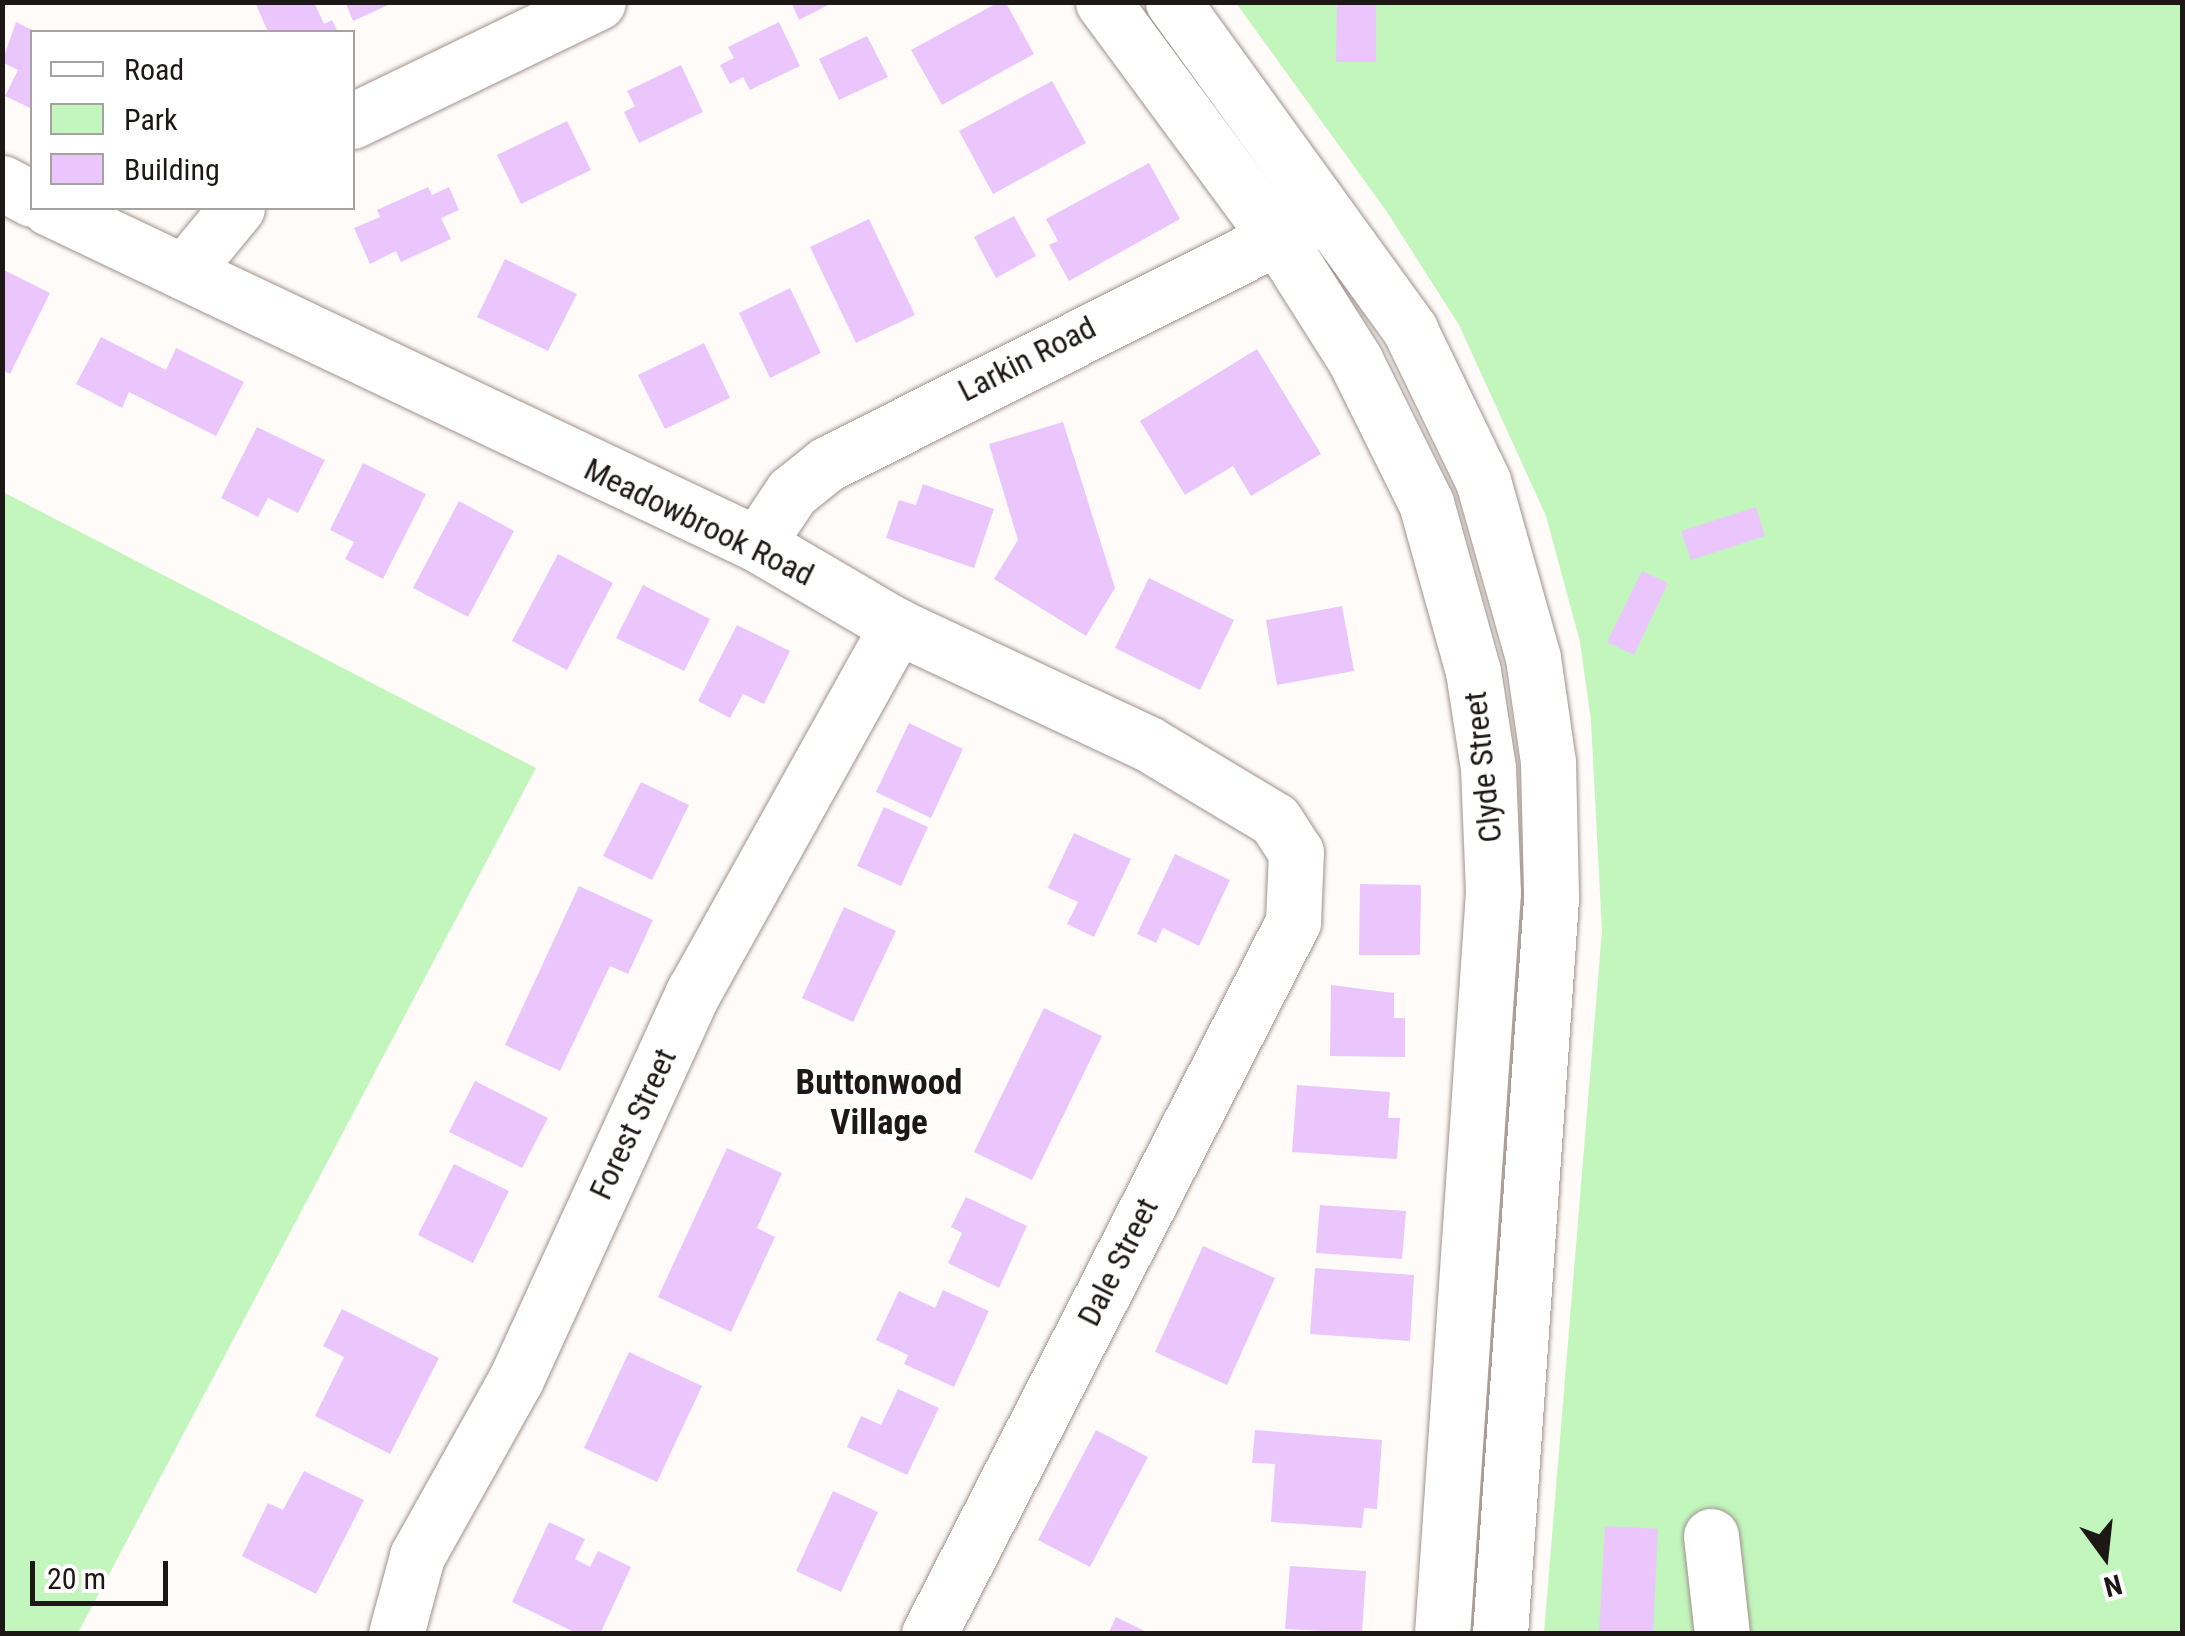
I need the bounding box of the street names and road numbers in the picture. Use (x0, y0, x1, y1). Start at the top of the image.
street label: Larkin Road (952, 308, 1102, 410)
street label: Meadowbrook Road (578, 450, 820, 594)
street label: Clyde Street (1456, 690, 1510, 844)
street label: Forest Street (581, 1042, 685, 1206)
street label: Dale Street (1070, 1192, 1166, 1332)

